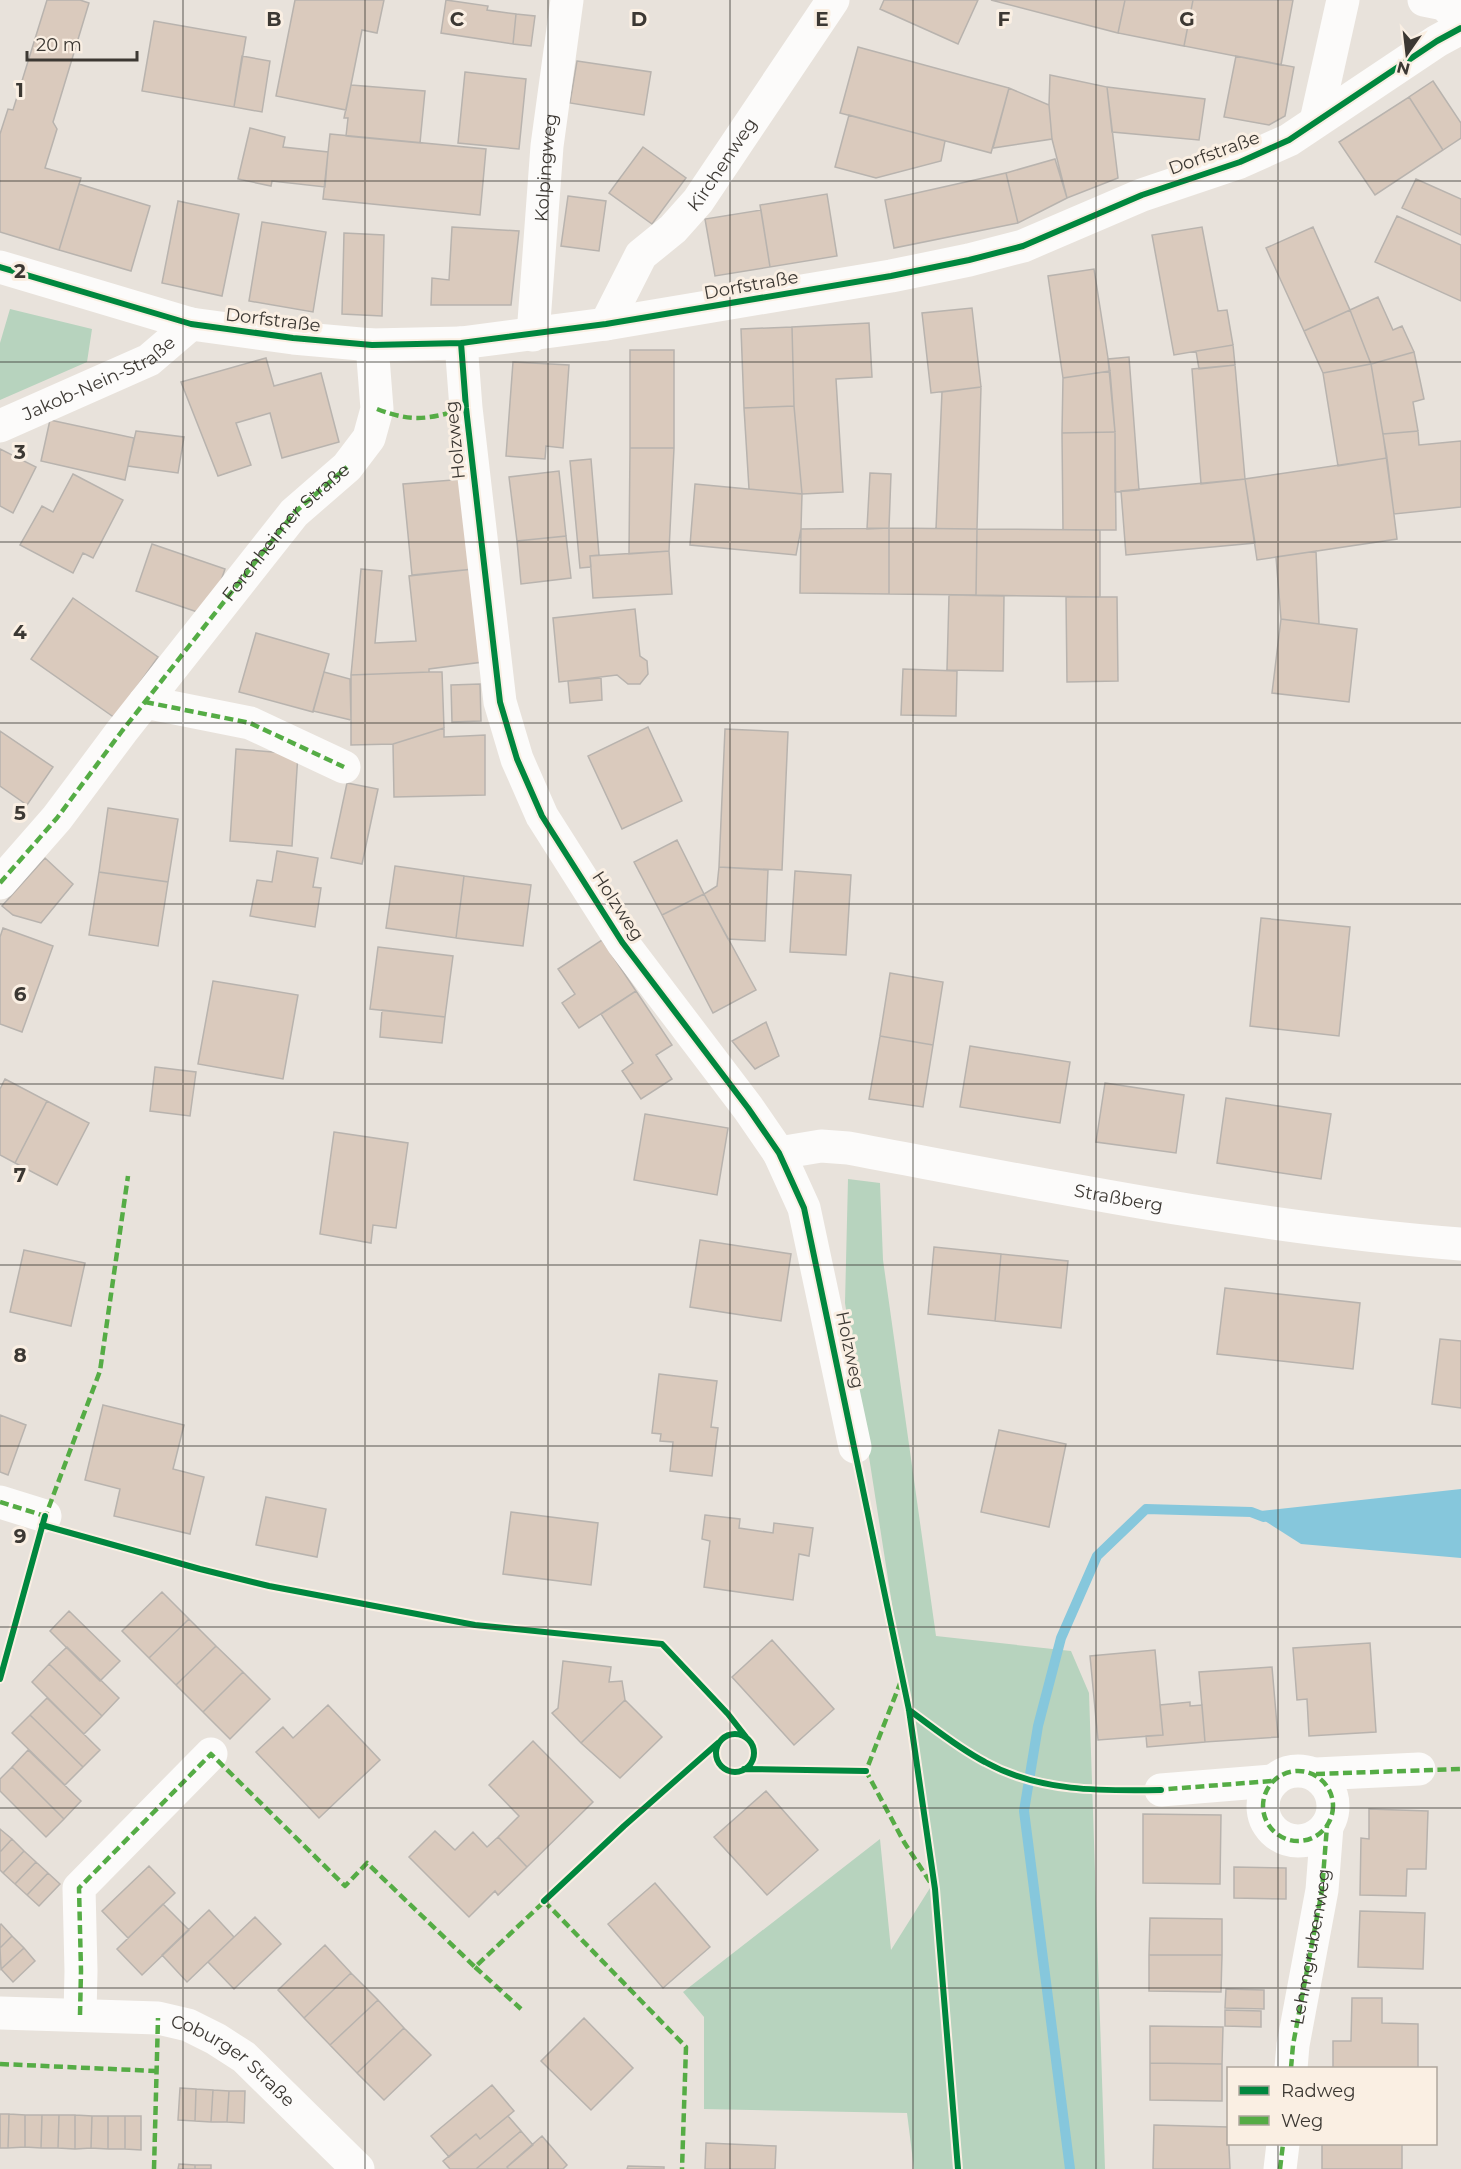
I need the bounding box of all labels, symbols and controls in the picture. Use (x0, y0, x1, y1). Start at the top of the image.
text: B (266, 7, 282, 31)
text: C (450, 7, 465, 31)
text: D (631, 7, 647, 31)
text: E (815, 7, 829, 31)
text: F (998, 7, 1011, 31)
text: G (1179, 7, 1195, 31)
scale bar (27, 24, 136, 62)
north arrow (1377, 24, 1437, 84)
text: 20 m (36, 34, 82, 56)
text: N (1395, 57, 1412, 79)
text: 1 (16, 78, 24, 102)
street label: Kolpingweg (530, 112, 562, 223)
street label: Kirchenweg (683, 113, 762, 216)
street label: Dorfstraße (1165, 126, 1263, 180)
text: 2 (14, 259, 26, 283)
street label: Dorfstraße (702, 266, 800, 304)
street label: Dorfstraße (224, 303, 322, 337)
street label: Jakob-Nein-Straße (18, 331, 180, 426)
street label: Holzweg (440, 400, 470, 480)
text: 3 (13, 440, 26, 464)
street label: Forchheimer Straße (217, 459, 354, 606)
text: 4 (13, 620, 27, 644)
text: 5 (14, 801, 26, 825)
street label: Holzweg (587, 867, 649, 945)
text: 6 (14, 982, 27, 1006)
text: 7 (14, 1163, 26, 1187)
street label: Straßberg (1072, 1180, 1165, 1217)
street label: Holzweg (831, 1309, 869, 1391)
text: 8 (13, 1343, 27, 1367)
text: 9 (14, 1524, 26, 1548)
street label: Lehmgrubenweg (1286, 1868, 1335, 2027)
street label: Coburger Straße (169, 2010, 299, 2112)
legend (1227, 2067, 1437, 2145)
text: Radweg (1281, 2080, 1356, 2102)
text: Weg (1281, 2110, 1323, 2132)

